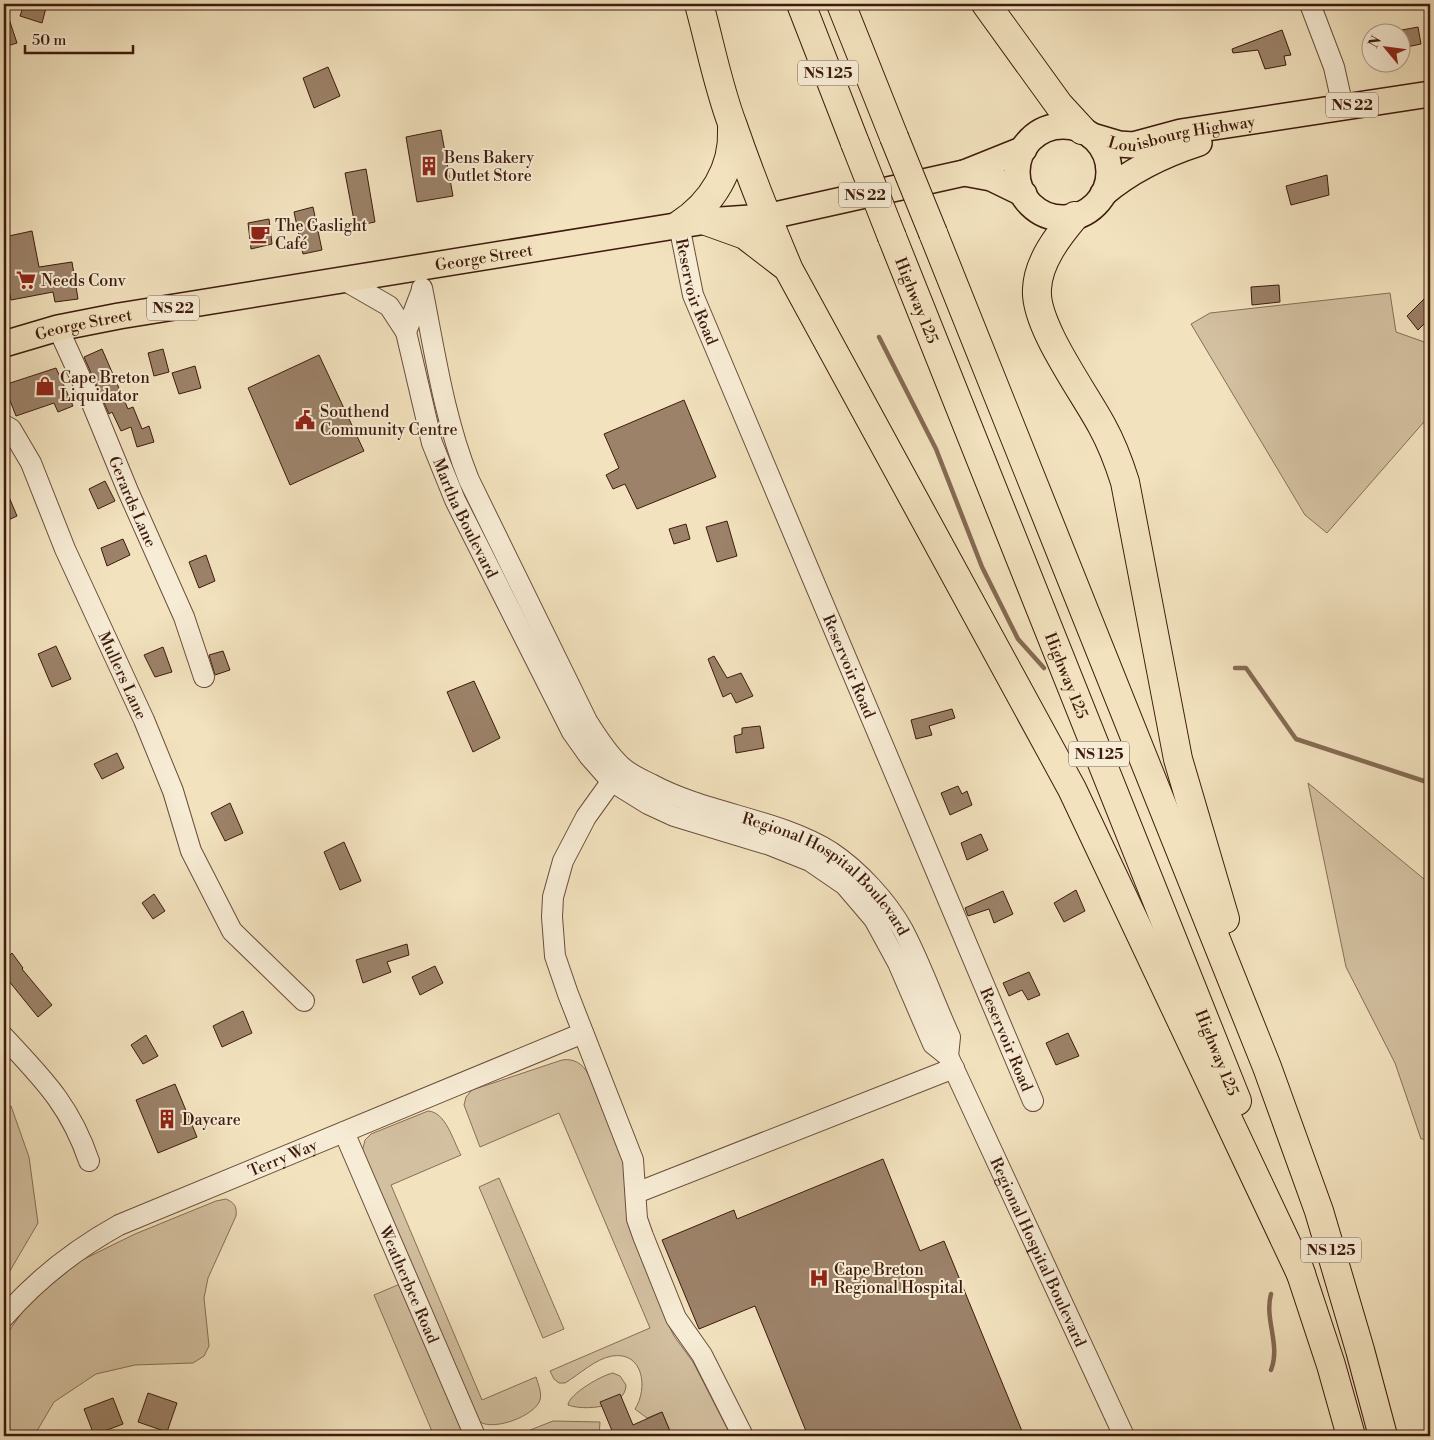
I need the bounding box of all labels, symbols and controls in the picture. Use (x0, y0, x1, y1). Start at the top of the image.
scale bar (25, 22, 132, 54)
north arrow (1362, 22, 1412, 72)
text: 50 m (32, 31, 66, 50)
text: N (1365, 33, 1386, 51)
road number: NS 125 (798, 60, 858, 86)
road number: NS 22 (1326, 92, 1378, 118)
street label: Louisbourg Highway (1105, 112, 1257, 156)
place label: Bens Bakery Outlet Store (443, 148, 534, 186)
building icon: Bens Bakery Outlet Store (418, 155, 440, 177)
road number: NS 22 (839, 182, 891, 208)
place label: The Gaslight Café (275, 216, 368, 254)
cafe icon: The Gaslight Café (249, 223, 271, 245)
street label: Reservoir Road (671, 237, 722, 348)
street label: George Street (434, 240, 535, 276)
street label: Highway 125 (890, 254, 943, 347)
supermarket icon: Needs Conv (15, 269, 37, 291)
place label: Needs Conv (41, 271, 127, 291)
road number: NS 22 (147, 296, 199, 320)
street label: George Street (33, 305, 134, 345)
place label: Cape Breton Liquidator (60, 368, 150, 406)
shop icon: Cape Breton Liquidator (34, 375, 56, 397)
place label: Southend Community Centre (320, 402, 458, 440)
public building icon: Southend Community Centre (294, 409, 316, 431)
street label: Gerards Lane (104, 453, 161, 551)
street label: Martha Boulevard (428, 455, 502, 582)
street label: Reservoir Road (818, 611, 879, 721)
street label: Mullers Lane (94, 629, 151, 723)
street label: Highway 125 (1040, 630, 1092, 722)
road number: NS 125 (1069, 742, 1129, 766)
street label: Regional Hospital Boulevard (740, 808, 913, 939)
street label: Reservoir Road (975, 985, 1037, 1094)
street label: Highway 125 (1190, 1007, 1243, 1099)
building icon: Daycare (156, 1108, 178, 1130)
place label: Daycare (182, 1110, 241, 1130)
street label: Terry Way (245, 1135, 321, 1181)
street label: Regional Hospital Boulevard (985, 1154, 1090, 1350)
street label: Weatherbee Road (374, 1222, 443, 1347)
road number: NS 125 (1301, 1238, 1361, 1262)
place label: Cape Breton Regional Hospital (834, 1260, 963, 1298)
hospital icon: Cape Breton Regional Hospital (808, 1267, 830, 1289)

